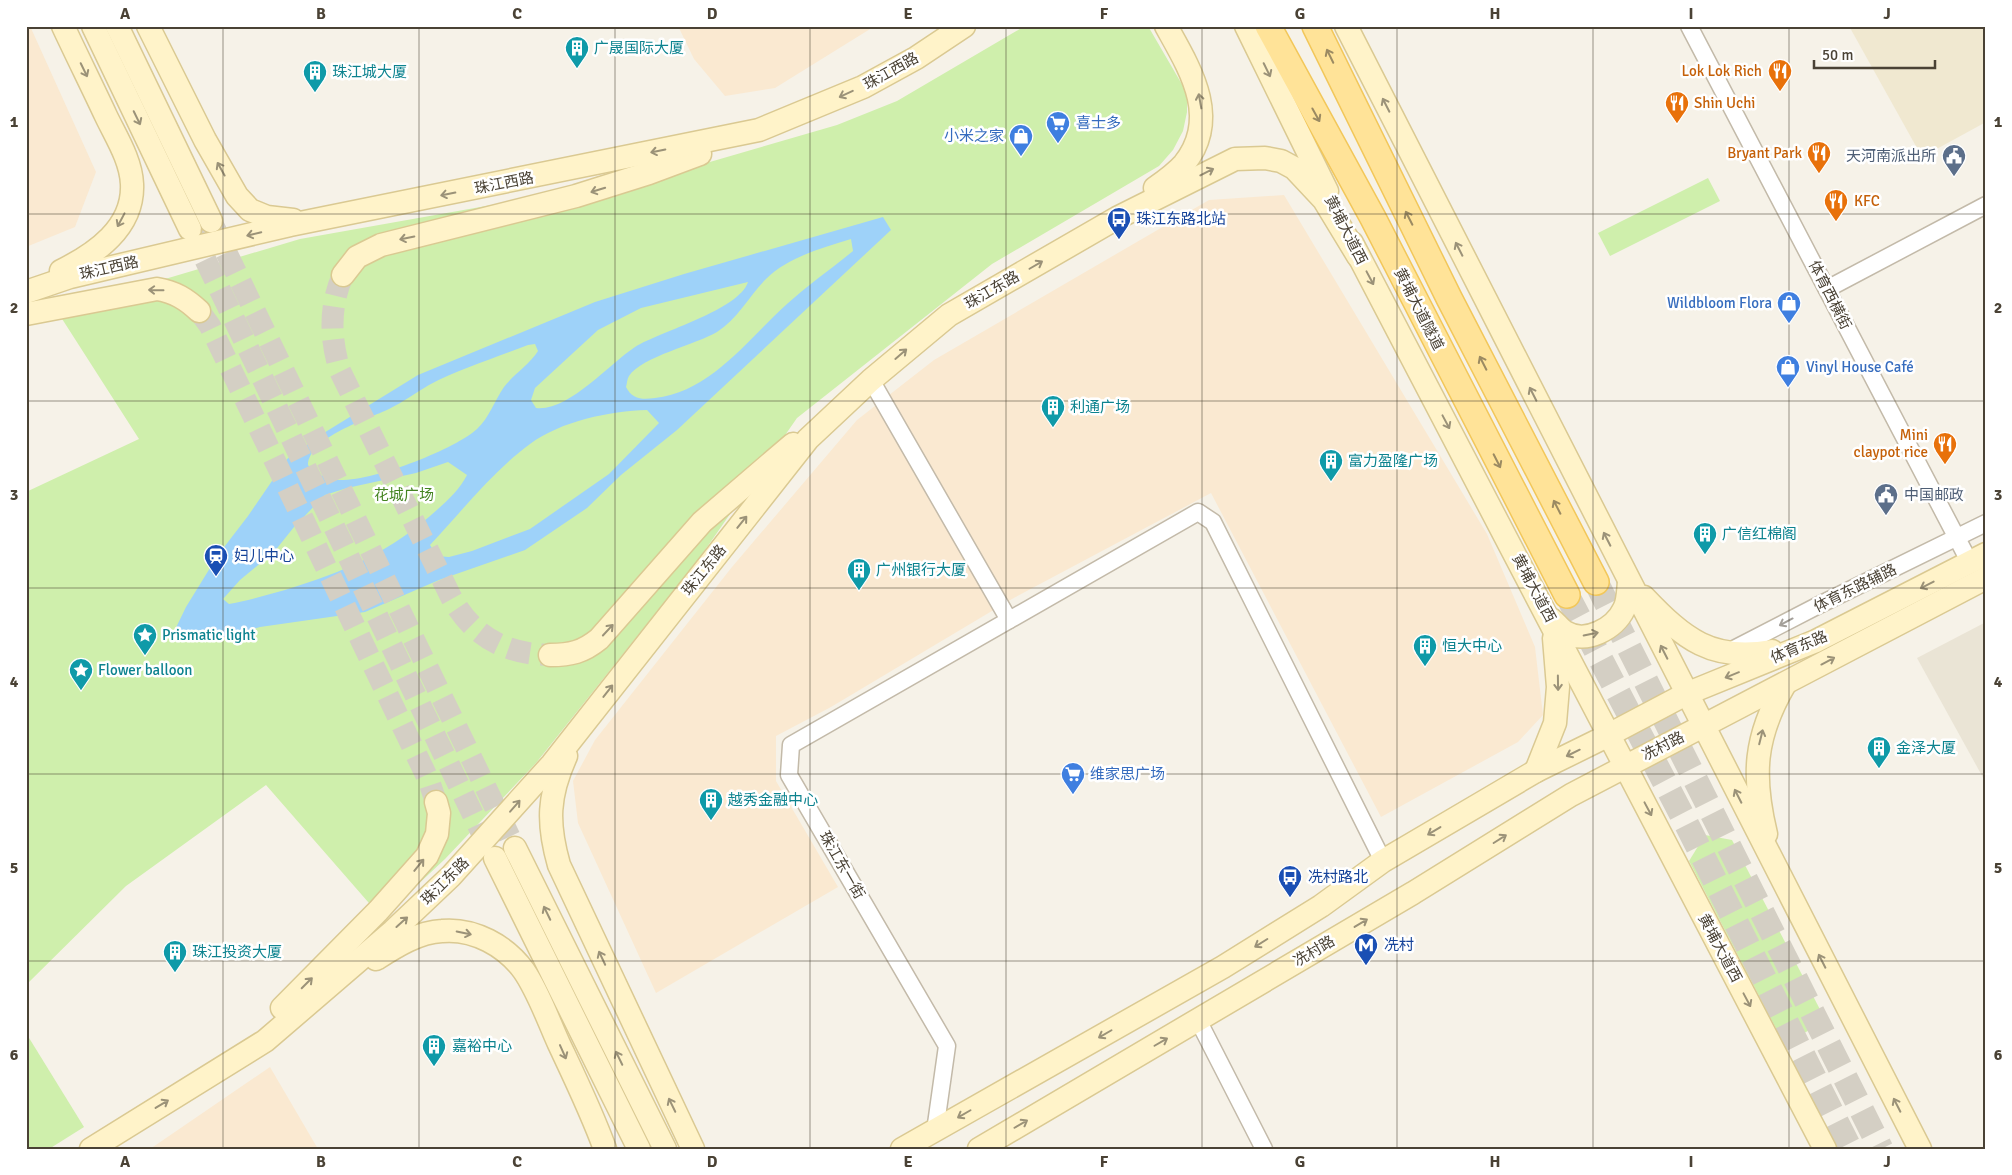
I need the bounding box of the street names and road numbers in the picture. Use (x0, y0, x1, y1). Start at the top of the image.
street label: 珠江西路 (860, 49, 922, 93)
street label: 珠江西路 (473, 168, 535, 198)
street label: 黄埔大道西 (1321, 192, 1371, 268)
street label: 珠江西路 (78, 252, 140, 284)
street label: 体育西横街 (1805, 257, 1855, 333)
street label: 黄埔大道隧道 (1391, 265, 1447, 353)
street label: 珠江东路 (962, 267, 1022, 313)
street label: 珠江东路 (678, 541, 730, 599)
street label: 黄埔大道西 (1508, 551, 1560, 625)
street label: 体育东路辅路 (1811, 560, 1899, 616)
street label: 体育东路 (1768, 627, 1830, 667)
street label: 冼村路 (1639, 728, 1687, 764)
street label: 珠江东一街 (815, 828, 869, 902)
street label: 珠江东路 (417, 853, 473, 909)
street label: 黄埔大道西 (1694, 911, 1746, 985)
street label: 冼村路 (1290, 932, 1338, 970)

